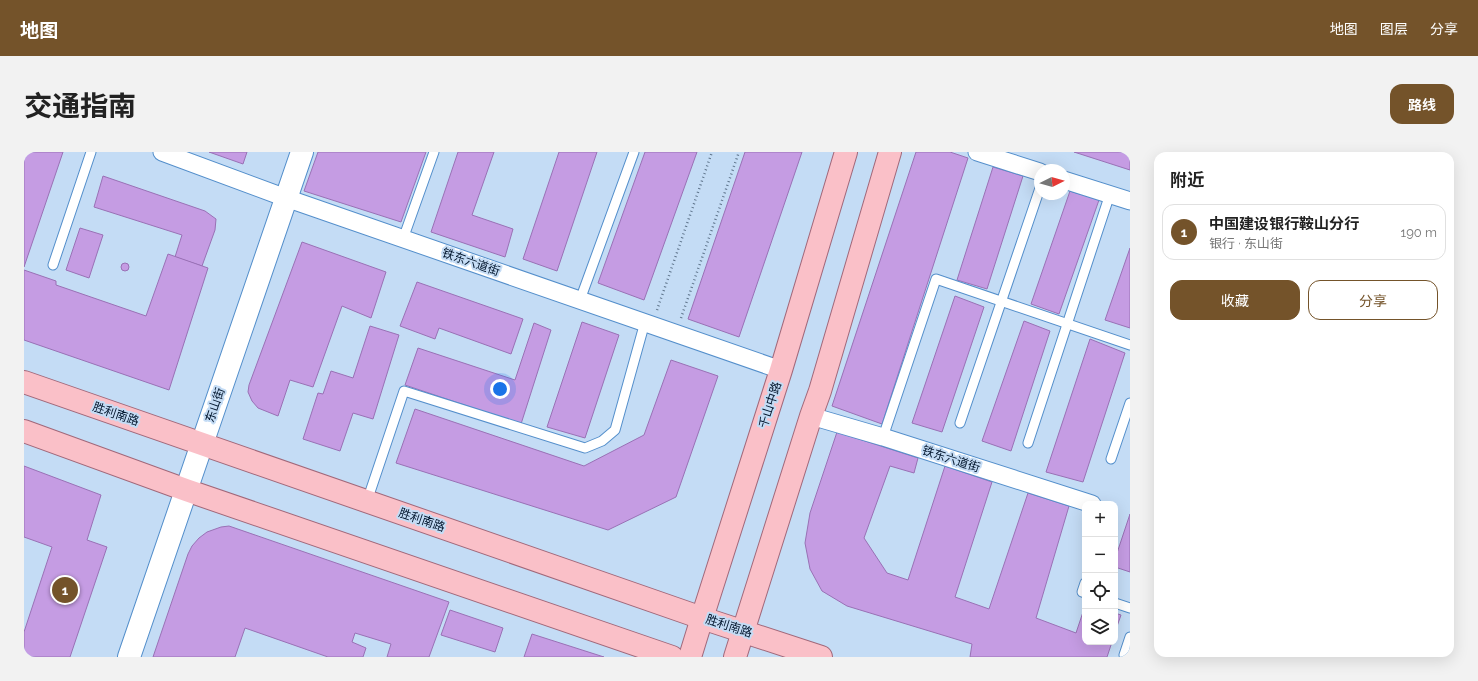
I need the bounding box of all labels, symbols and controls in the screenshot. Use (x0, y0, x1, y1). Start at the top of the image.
text: 地图 (20, 19, 58, 41)
text: 地图 (1330, 21, 1358, 37)
text: 图层 (1380, 21, 1408, 37)
text: 分享 (1430, 21, 1458, 37)
button: 路线 (1390, 84, 1454, 124)
text: 交通指南 (24, 90, 136, 123)
north arrow (1034, 164, 1070, 200)
text: 附近 (1170, 170, 1204, 190)
text: 中国建设银行鞍山分行 (1209, 215, 1359, 233)
text: 1 (1181, 225, 1187, 240)
text: 190 m (1401, 225, 1437, 240)
text: 银行 · 东山街 (1209, 236, 1283, 251)
street label: 铁东六道街 (440, 246, 502, 278)
button: 收藏 (1170, 280, 1300, 320)
button: 分享 (1308, 280, 1438, 320)
your location (490, 379, 510, 399)
street label: 千山中路 (756, 380, 784, 430)
street label: 东山街 (203, 386, 227, 424)
street label: 胜利南路 (91, 400, 141, 428)
street label: 铁东六道街 (920, 443, 982, 475)
map controls (1082, 501, 1118, 645)
button: + (1082, 501, 1118, 537)
street label: 胜利南路 (397, 506, 447, 534)
button: − (1082, 537, 1118, 573)
button: locate (1082, 573, 1118, 609)
pin: 1 (52, 575, 78, 605)
button: layers (1082, 609, 1118, 645)
street label: 胜利南路 (704, 612, 754, 640)

